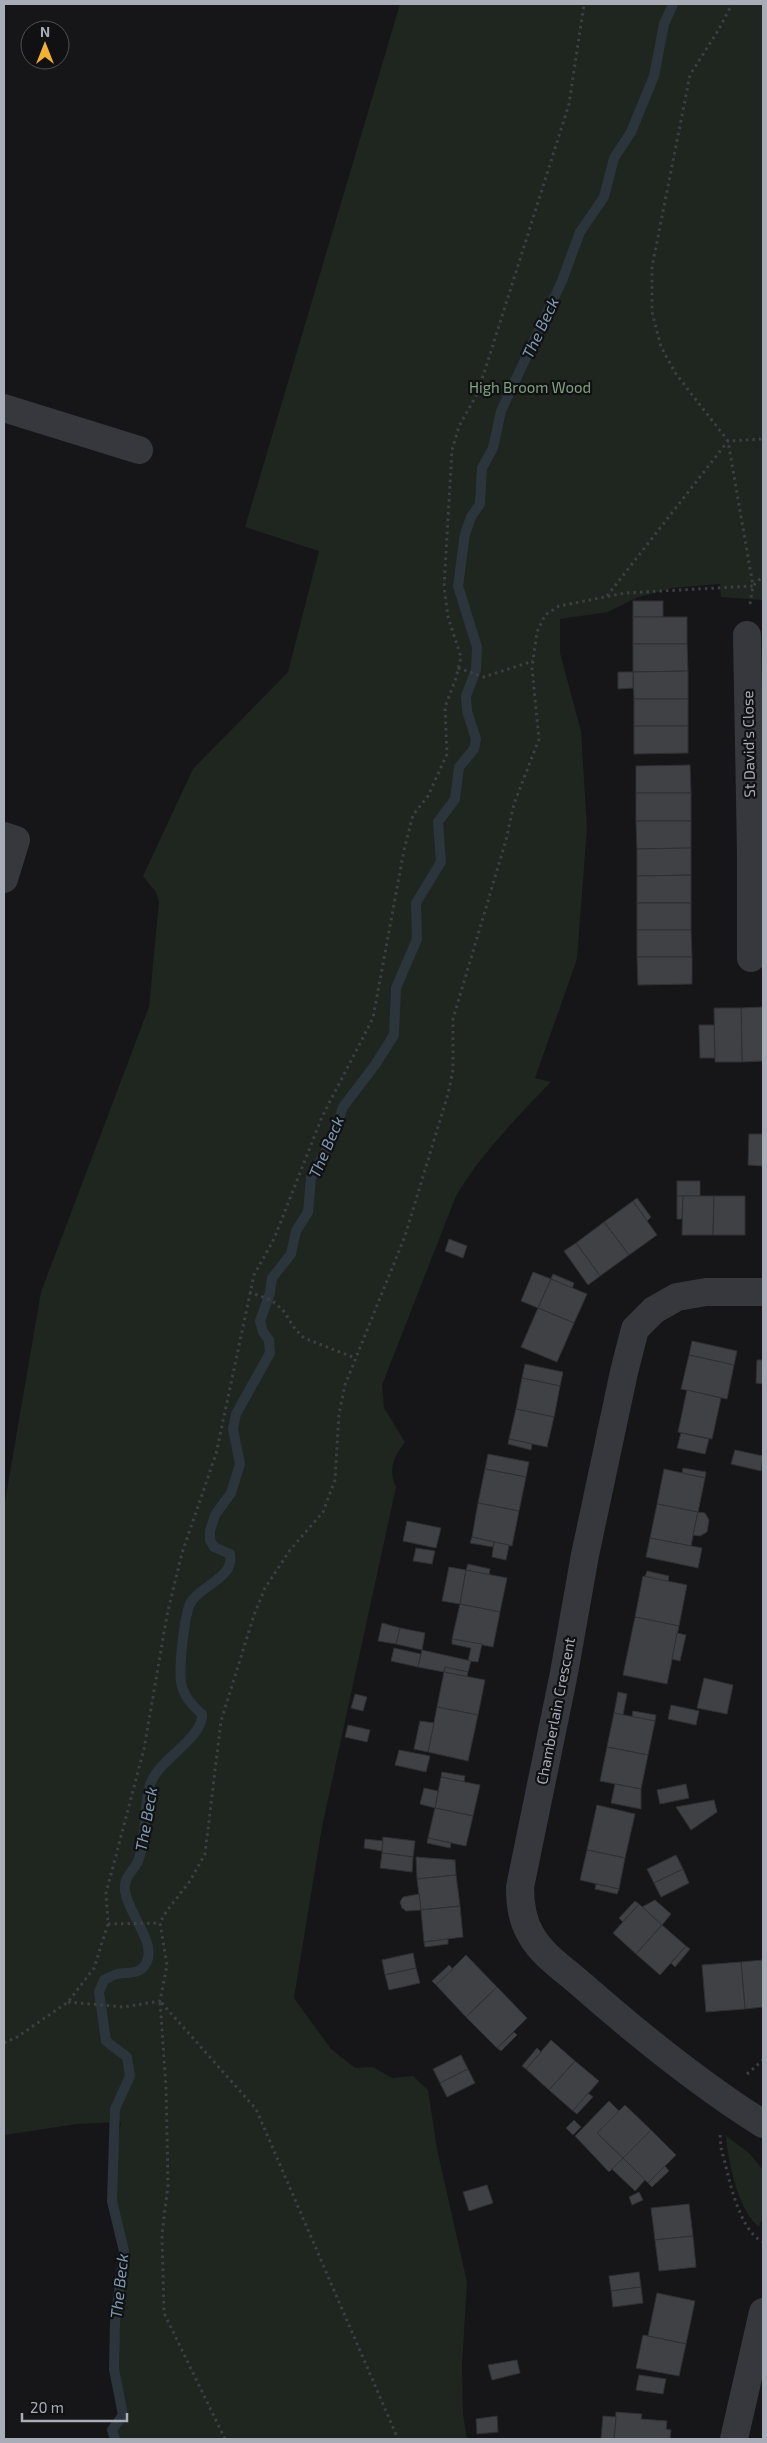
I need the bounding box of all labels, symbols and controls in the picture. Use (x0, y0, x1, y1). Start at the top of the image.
north arrow (20, 20, 70, 70)
text: N (40, 23, 50, 40)
water label: The Beck (517, 294, 562, 361)
park label: High Broom Wood (469, 378, 591, 396)
street label: St David's Close (738, 690, 758, 798)
water label: The Beck (304, 1113, 347, 1180)
street label: Chamberlain Crescent (532, 1635, 578, 1786)
water label: The Beck (130, 1785, 161, 1853)
water label: The Beck (106, 2253, 131, 2319)
scale bar (22, 2390, 128, 2422)
text: 20 m (30, 2398, 64, 2416)

